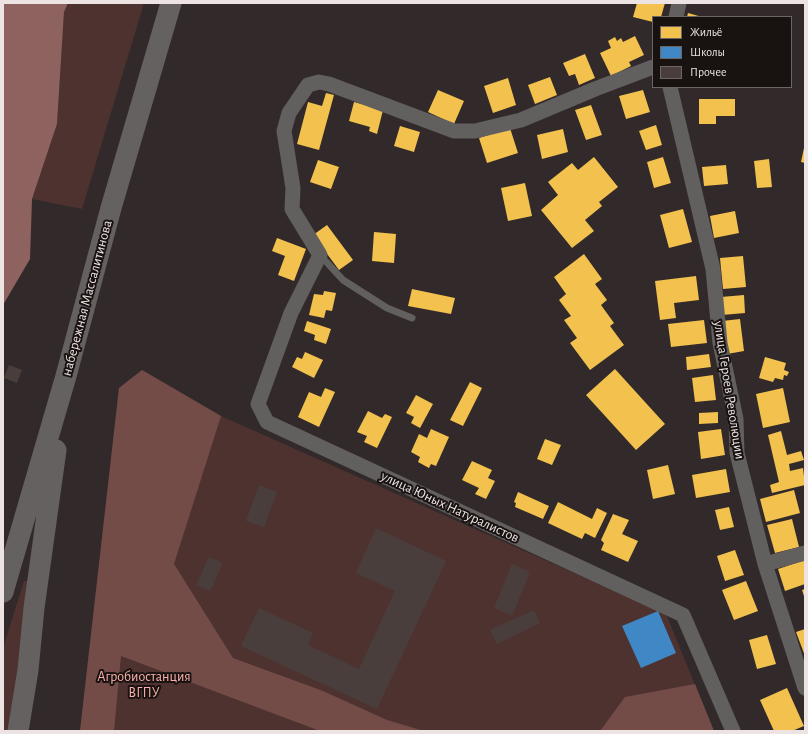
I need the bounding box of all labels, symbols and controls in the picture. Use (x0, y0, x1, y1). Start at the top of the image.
legend (652, 16, 792, 88)
text: Жильё (690, 26, 722, 38)
text: Школы (690, 46, 725, 58)
text: Прочее (690, 66, 726, 78)
street label: набережная Массалитинова (58, 218, 116, 378)
street label: улица Героев Революции (710, 319, 748, 461)
street label: улица Юных Натуралистов (378, 468, 522, 546)
park label: Агробиостанция ВГПУ (97, 669, 191, 702)

